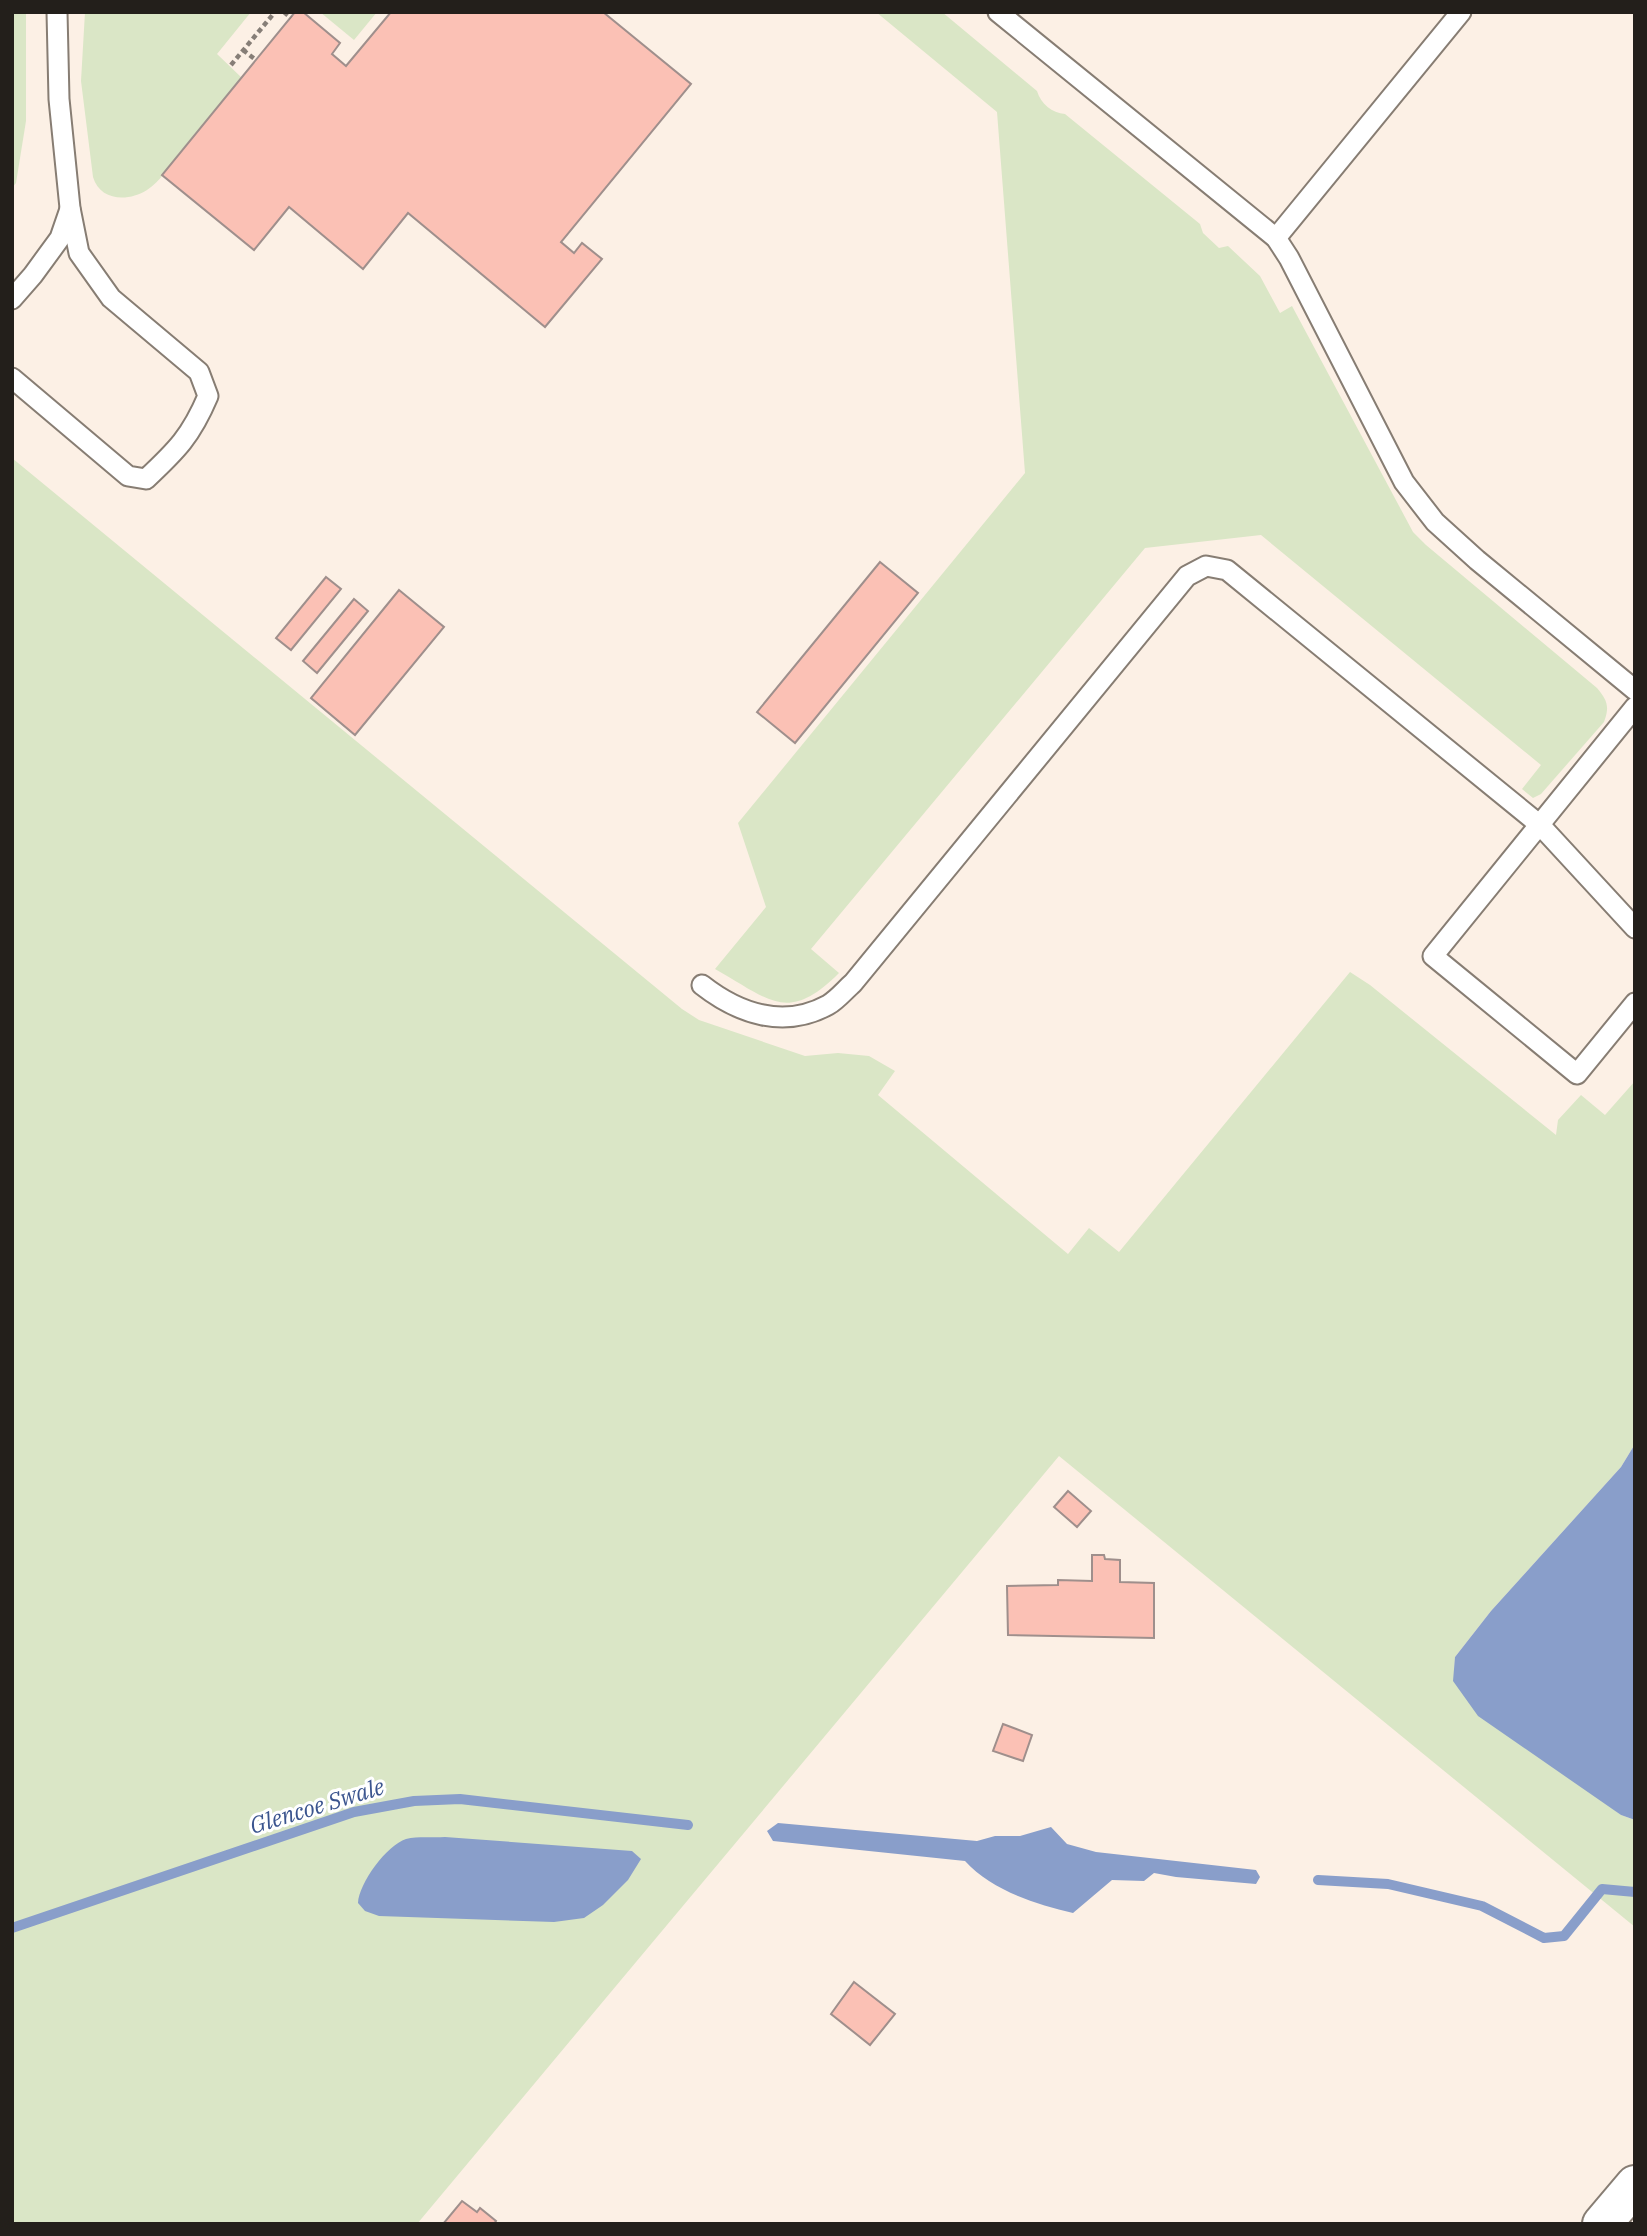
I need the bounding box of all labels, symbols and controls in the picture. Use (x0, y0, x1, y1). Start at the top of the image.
water label: Glencoe Swale (246, 1770, 388, 1840)

